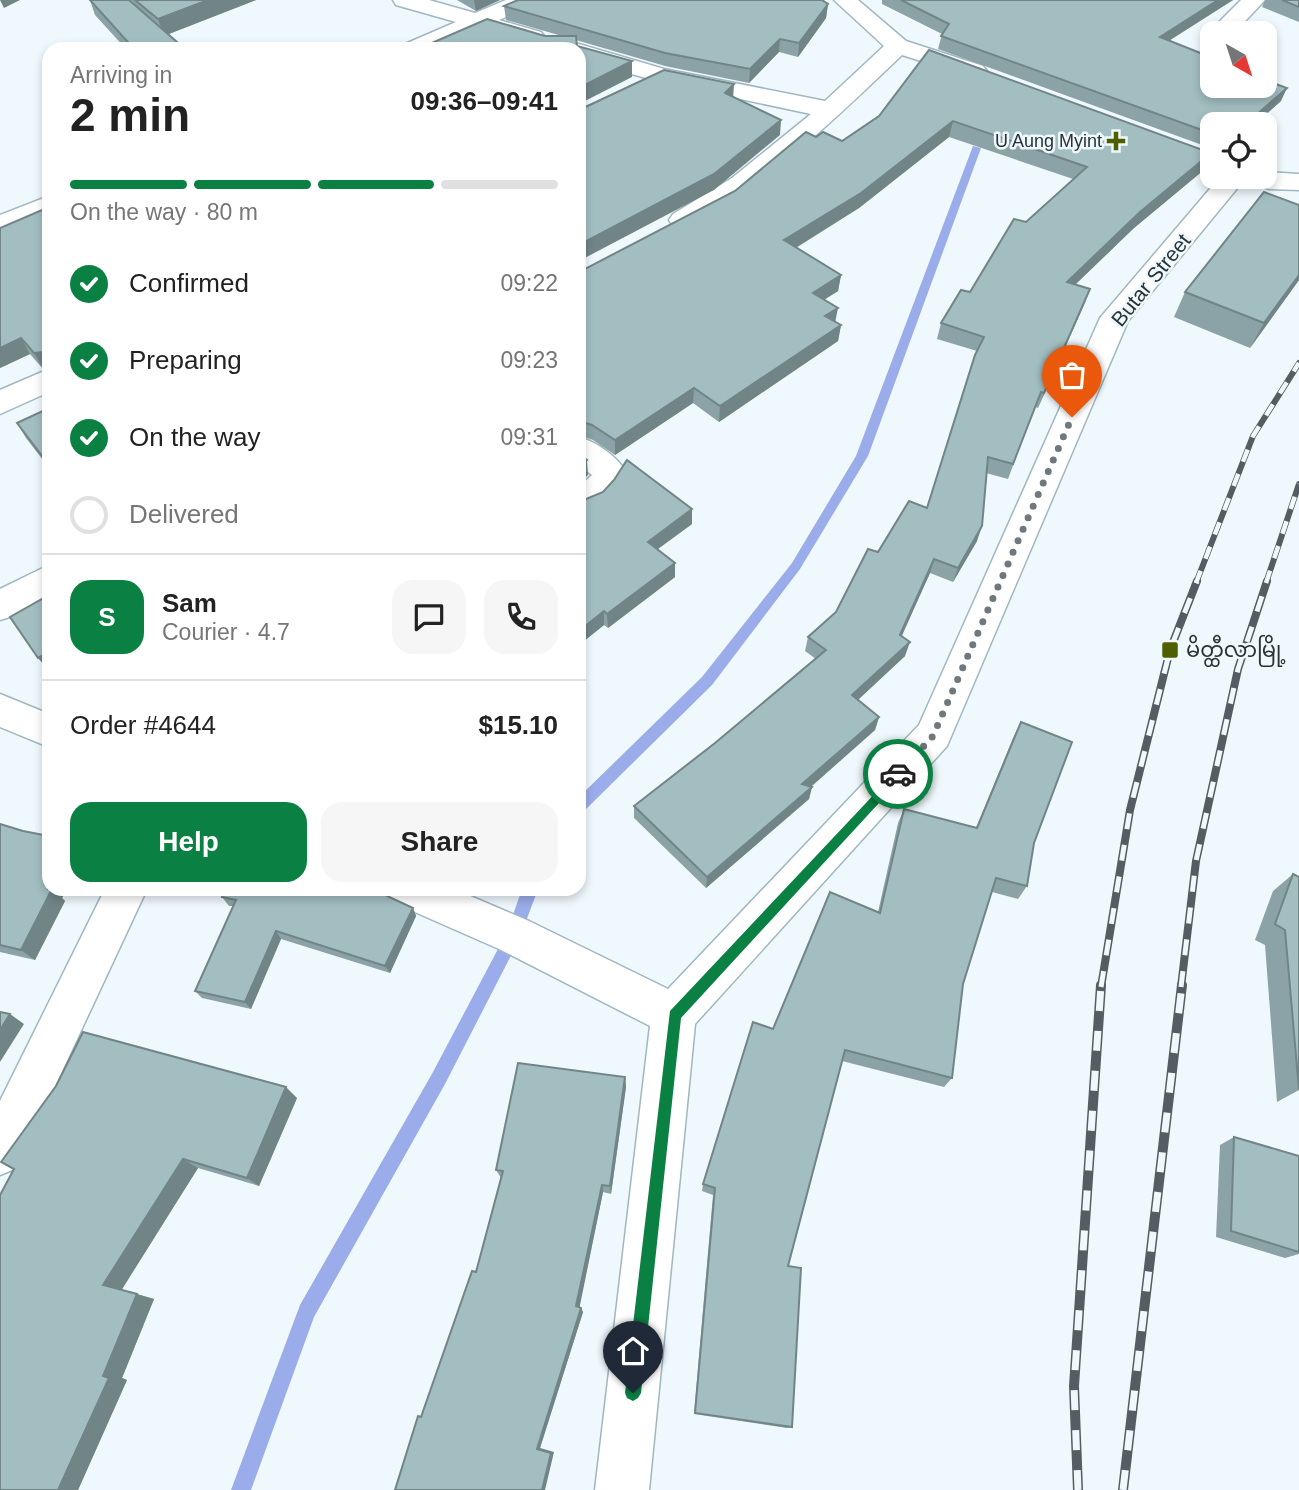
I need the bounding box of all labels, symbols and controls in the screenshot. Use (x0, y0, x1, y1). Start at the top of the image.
north arrow (1200, 21, 1278, 98)
map controls (1200, 21, 1277, 189)
text: Arriving in (70, 62, 172, 88)
text: 09:36–09:41 (411, 86, 558, 116)
text: 2 min (70, 89, 190, 141)
button: locate (1200, 112, 1277, 189)
place label: U Aung Myint (995, 131, 1102, 151)
marker: U Aung Myint (1108, 133, 1124, 149)
text: On the way · 80 m (70, 199, 258, 225)
street label: Butar Street (1106, 229, 1195, 330)
icon: check (70, 265, 108, 303)
text: Confirmed (129, 268, 249, 298)
text: 09:22 (500, 270, 558, 296)
icon: check (70, 342, 108, 380)
text: Preparing (129, 345, 242, 375)
pin (1042, 345, 1102, 417)
text: 09:23 (500, 347, 558, 373)
icon: bag (1053, 356, 1091, 394)
icon: check (70, 419, 108, 457)
text: On the way (129, 422, 261, 452)
text: 09:31 (500, 424, 558, 450)
text: Delivered (129, 499, 239, 529)
button: chat (392, 580, 466, 654)
button: phone (484, 580, 558, 654)
text: Sam (162, 588, 217, 618)
text: S (98, 602, 116, 632)
text: Courier · 4.7 (162, 619, 290, 645)
place label: မိတ္ထီလာမြို့ (1186, 634, 1286, 667)
marker: မိတ္ထီလာမြို့ (1160, 640, 1180, 660)
text: Order #4644 (70, 710, 216, 740)
text: $15.10 (478, 710, 558, 740)
courier (863, 739, 933, 809)
icon: car (879, 755, 917, 793)
button: Help (70, 802, 307, 882)
button: Share (321, 802, 558, 882)
pin (603, 1321, 663, 1393)
icon: home (614, 1332, 652, 1370)

